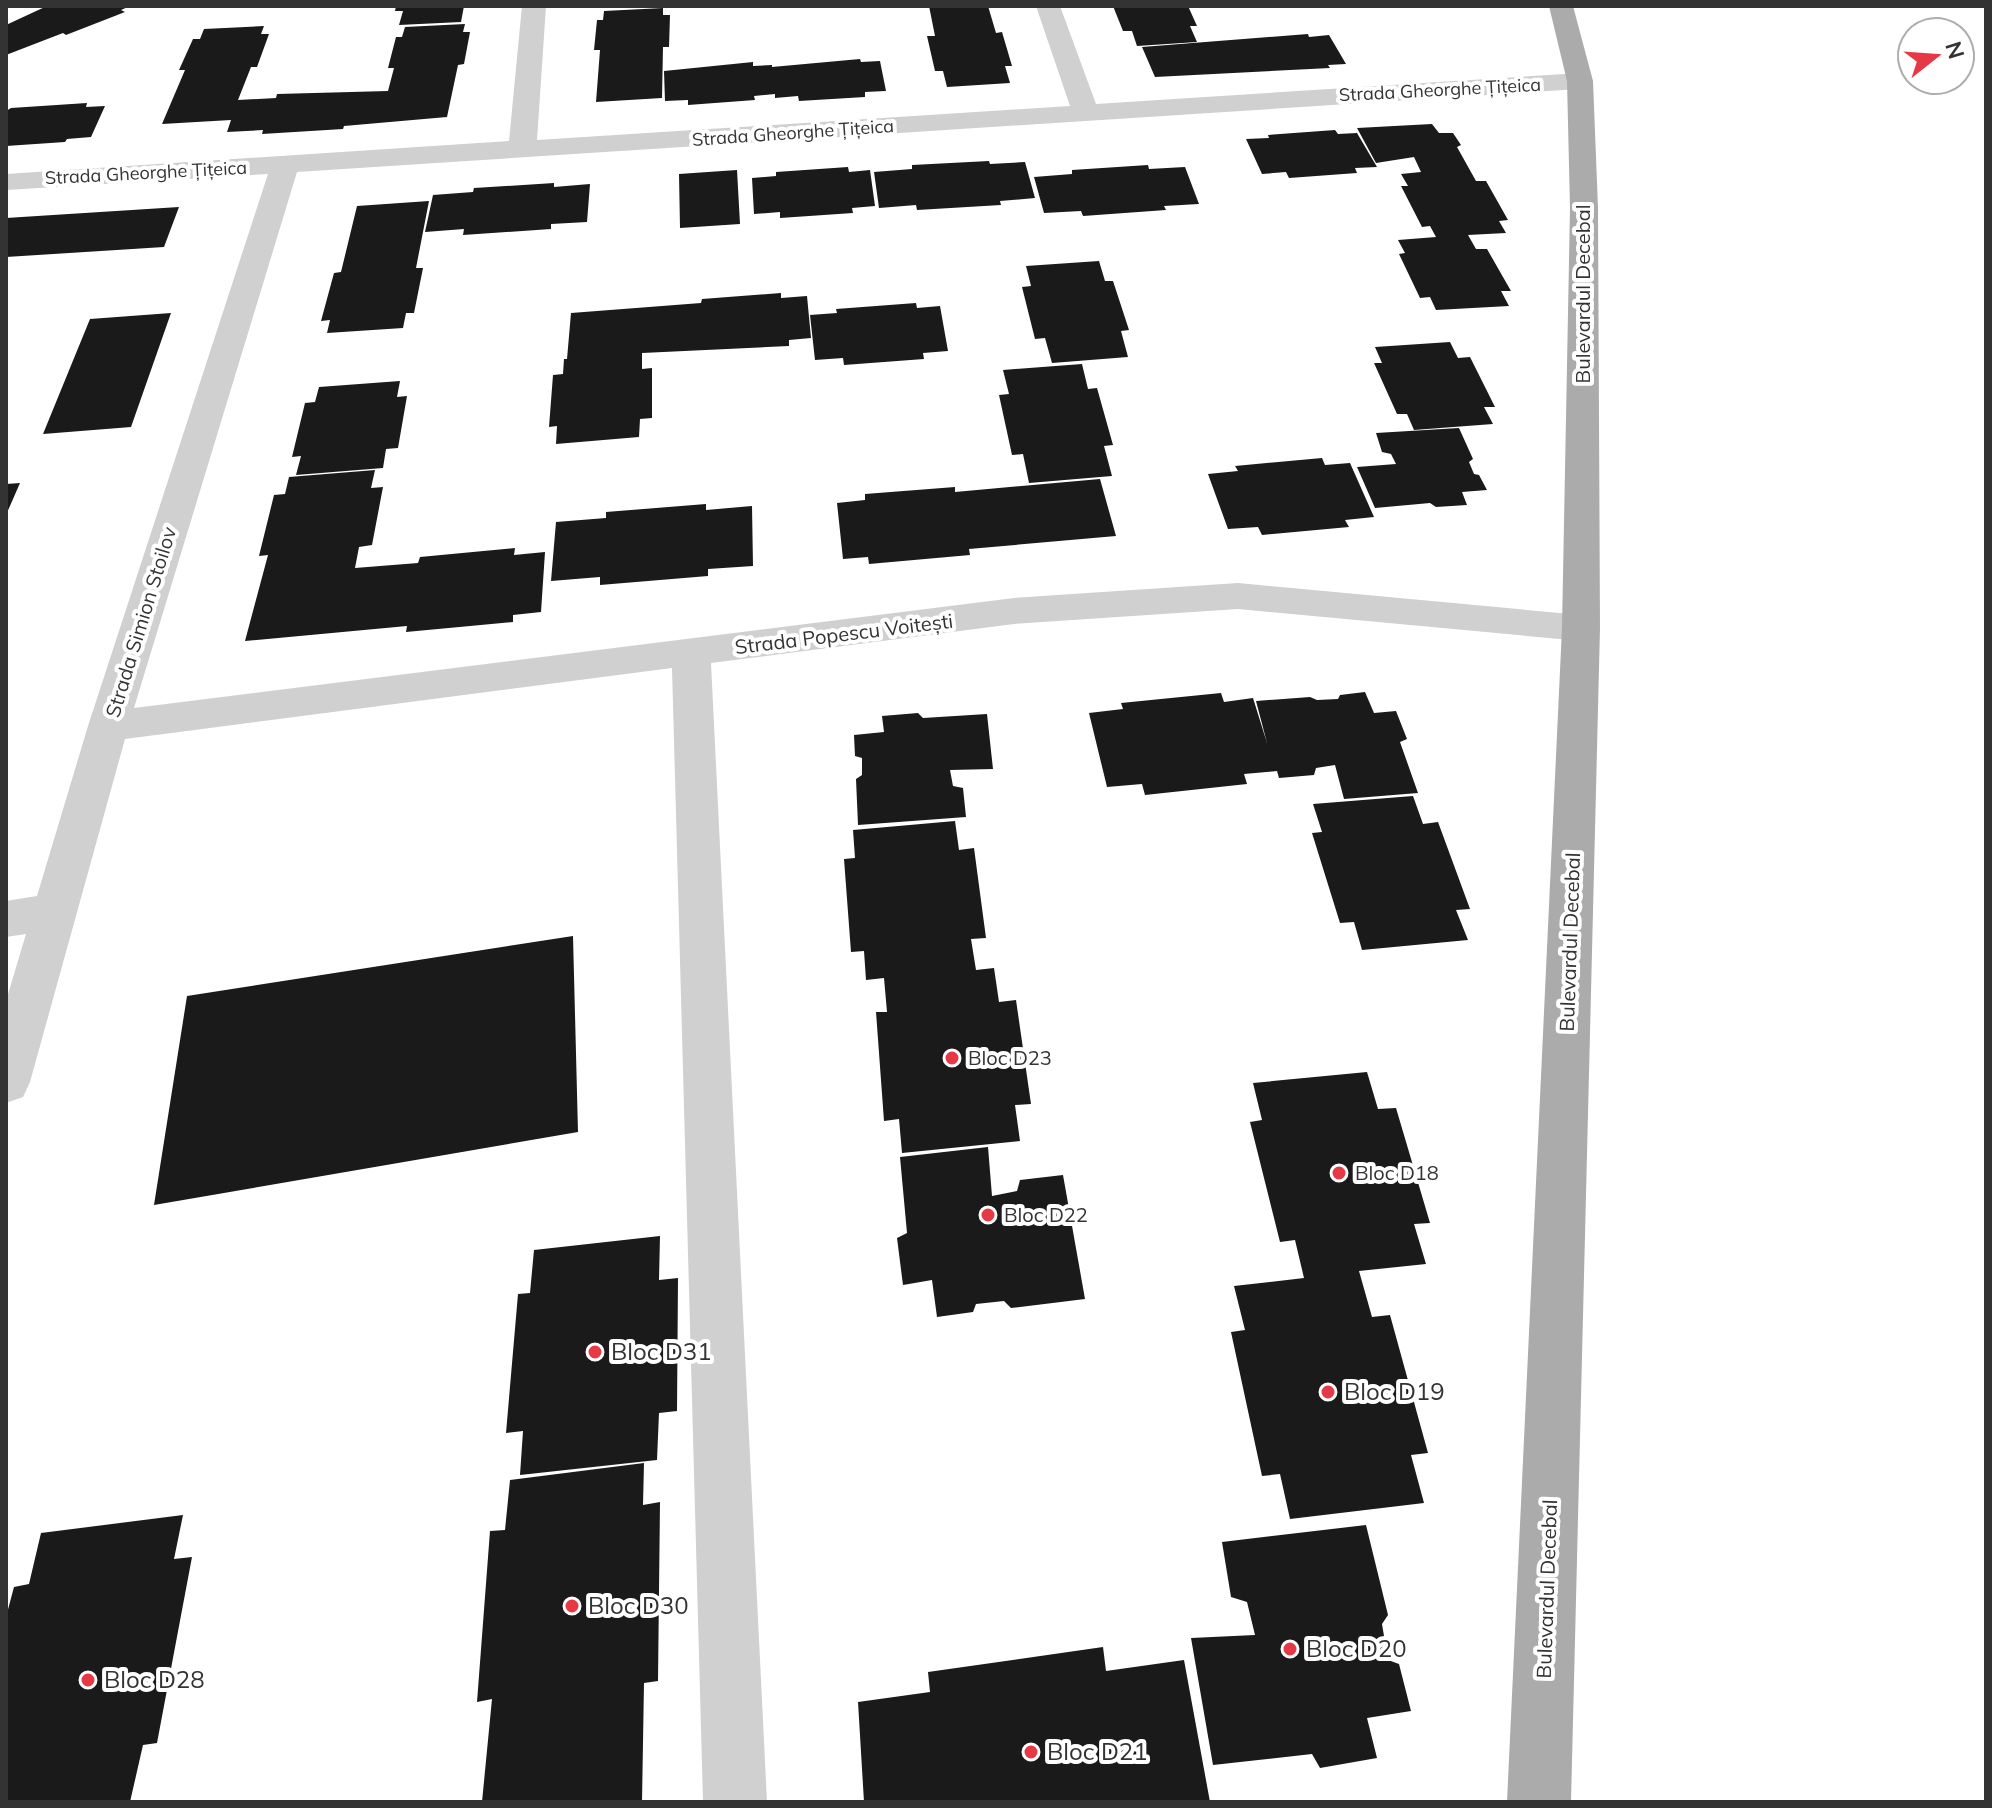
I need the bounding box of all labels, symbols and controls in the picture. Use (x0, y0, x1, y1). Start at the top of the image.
north arrow (1896, 16, 1976, 96)
text: N (1939, 38, 1971, 62)
street label: Strada Gheorghe Țițeica (1338, 73, 1542, 107)
street label: Strada Gheorghe Țițeica (691, 114, 895, 152)
street label: Strada Gheorghe Țițeica (44, 156, 248, 190)
street label: Bulevardul Decebal (1570, 205, 1595, 383)
street label: Strada Simion Stoilov (100, 523, 182, 720)
street label: Strada Popescu Voitești (733, 608, 955, 660)
street label: Bulevardul Decebal (1554, 852, 1585, 1032)
place label: Bloc D23 (968, 1045, 1052, 1070)
marker: Bloc D23 (943, 1049, 961, 1067)
place label: Bloc D18 (1355, 1160, 1439, 1185)
marker: Bloc D18 (1330, 1164, 1348, 1182)
place label: Bloc D22 (1004, 1202, 1088, 1227)
marker: Bloc D22 (979, 1206, 997, 1224)
place label: Bloc D31 (611, 1336, 712, 1366)
marker: Bloc D31 (586, 1343, 604, 1361)
place label: Bloc D19 (1344, 1376, 1445, 1406)
marker: Bloc D19 (1319, 1383, 1337, 1401)
street label: Bulevardul Decebal (1531, 1499, 1562, 1679)
place label: Bloc D30 (588, 1590, 689, 1620)
marker: Bloc D30 (563, 1597, 581, 1615)
place label: Bloc D20 (1306, 1633, 1407, 1663)
marker: Bloc D20 (1281, 1640, 1299, 1658)
place label: Bloc D28 (104, 1664, 205, 1694)
marker: Bloc D28 (79, 1671, 97, 1689)
place label: Bloc D21 (1047, 1736, 1148, 1766)
marker: Bloc D21 (1022, 1743, 1040, 1761)

